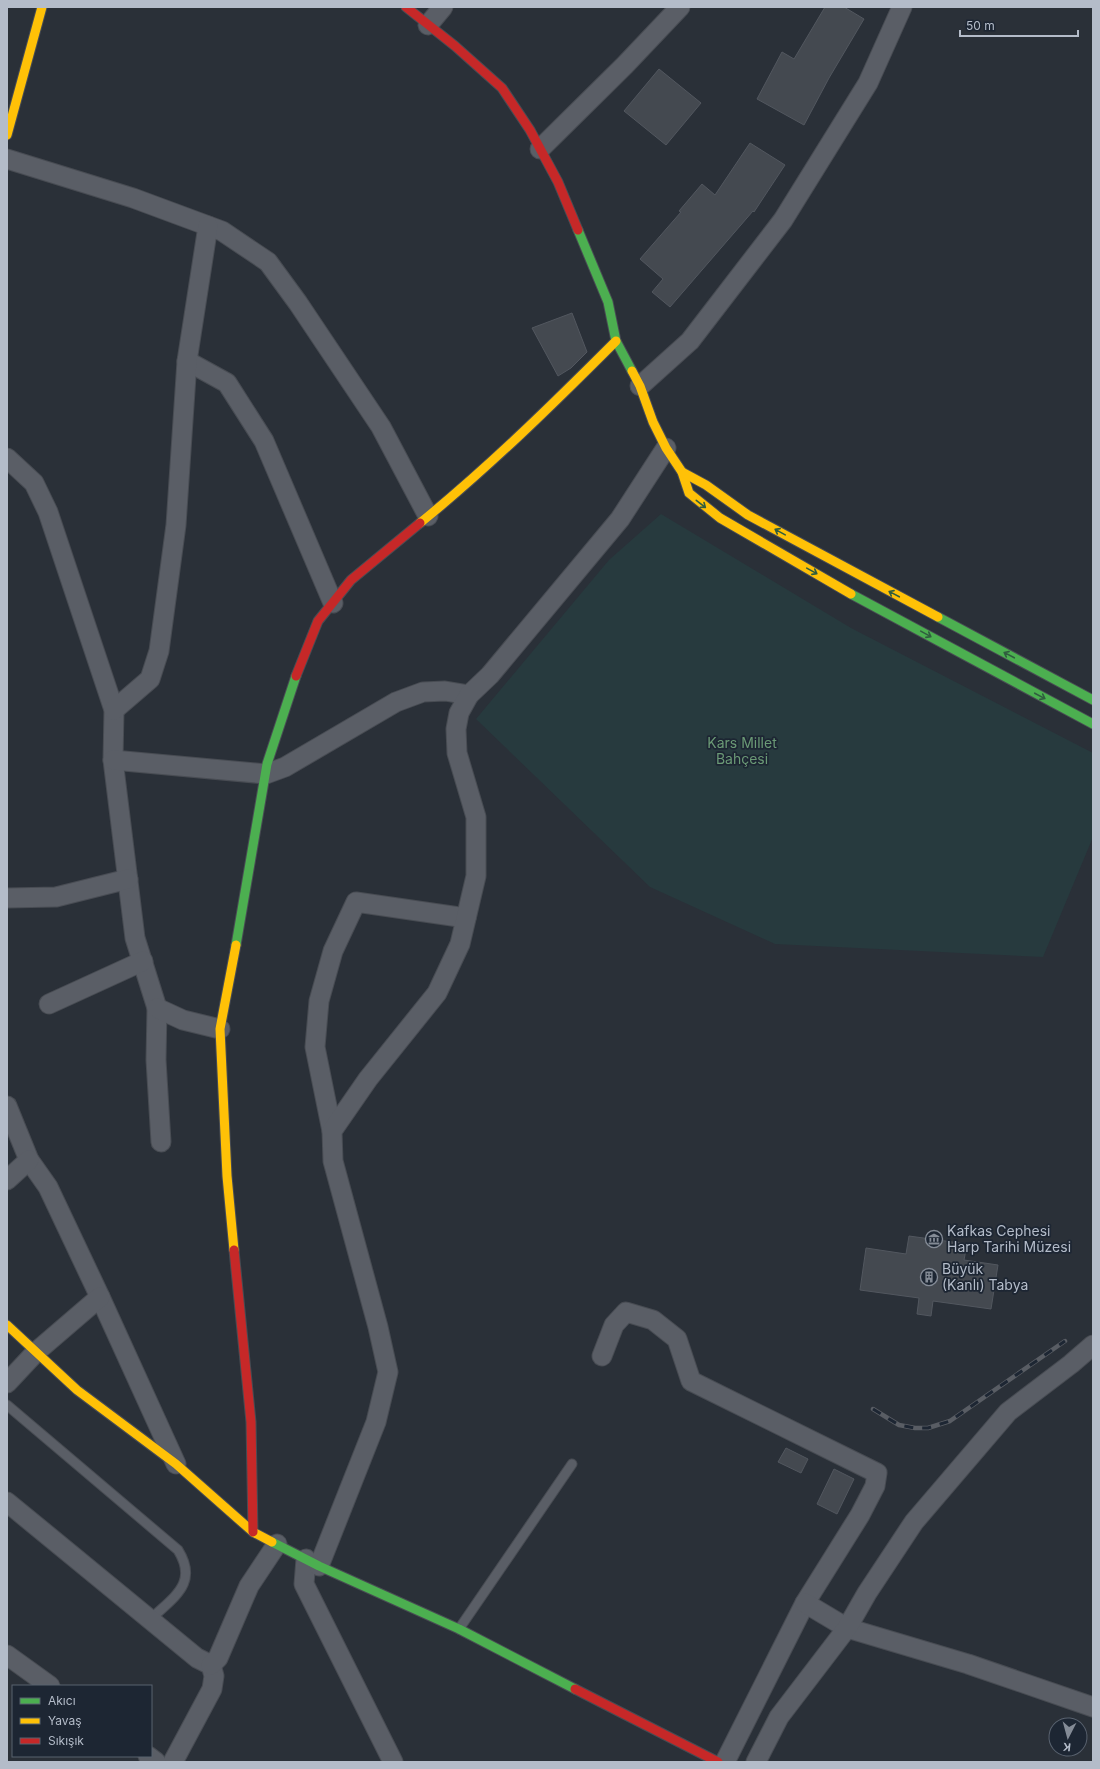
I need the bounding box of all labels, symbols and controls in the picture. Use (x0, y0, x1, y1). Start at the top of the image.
scale bar (960, 12, 1078, 38)
text: 50 m (966, 18, 995, 33)
one-way arrow (696, 499, 707, 508)
one-way arrow (774, 528, 786, 536)
one-way arrow (806, 568, 818, 576)
one-way arrow (888, 590, 900, 598)
one-way arrow (920, 631, 932, 638)
one-way arrow (1003, 651, 1015, 659)
one-way arrow (1034, 693, 1046, 700)
park label: Kars Millet Bahçesi (707, 734, 777, 767)
place label: Kafkas Cephesi Harp Tarihi Müzesi (947, 1222, 1071, 1255)
museum icon: Kafkas Cephesi Harp Tarihi Müzesi (924, 1229, 944, 1249)
place label: Büyük (Kanlı) Tabya (942, 1260, 1028, 1293)
building icon: Büyük (Kanlı) Tabya (919, 1267, 939, 1287)
legend (12, 1685, 152, 1757)
text: Akıcı (48, 1693, 76, 1708)
text: Yavaş (48, 1713, 82, 1728)
north arrow (1048, 1717, 1088, 1757)
text: Sıkışık (48, 1733, 84, 1748)
text: K (1062, 1740, 1072, 1754)

